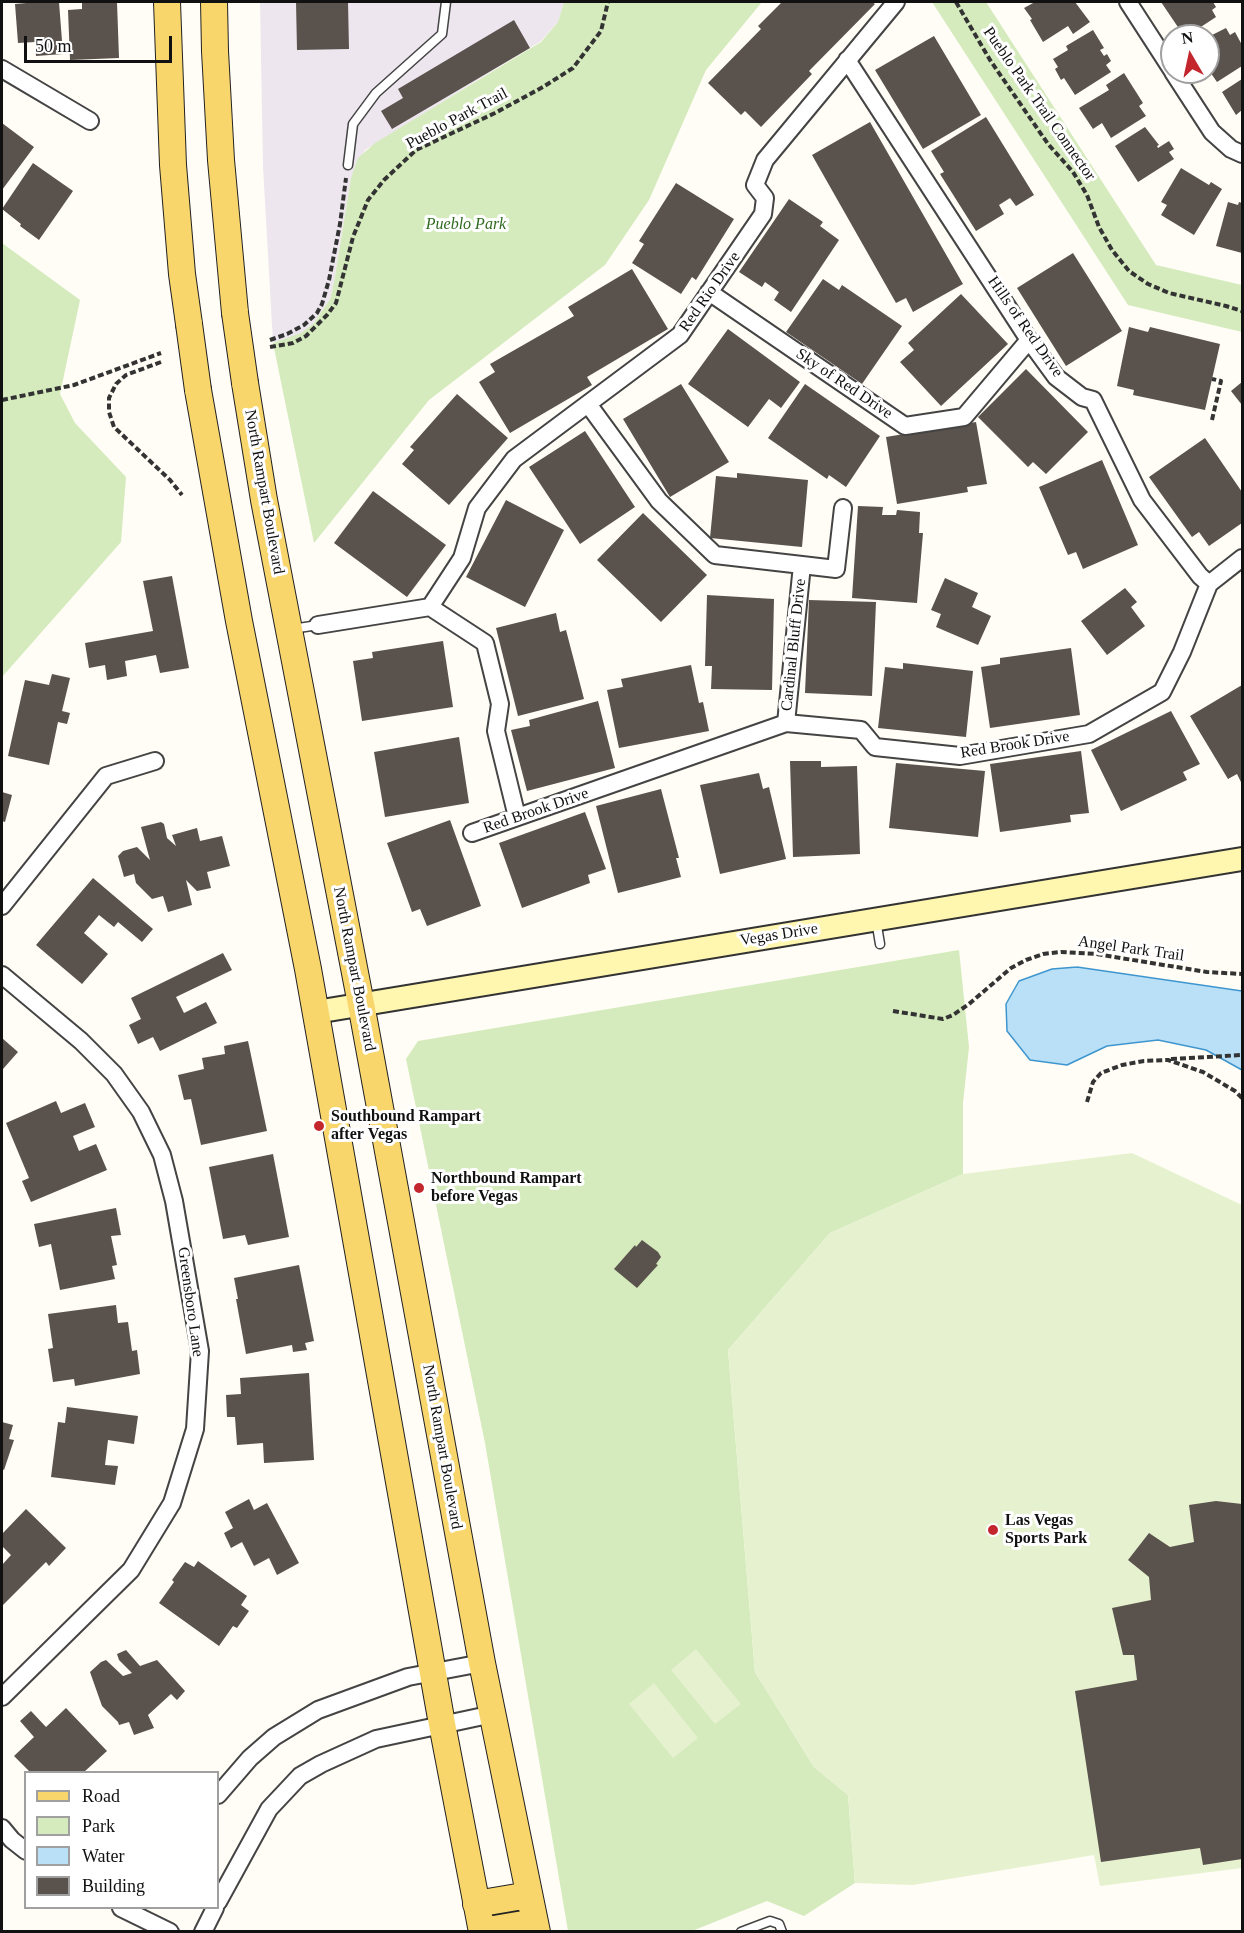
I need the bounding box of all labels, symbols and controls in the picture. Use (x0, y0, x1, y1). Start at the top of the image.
scale bar (27, 24, 176, 62)
street label: Pueblo Park Trail Connector (979, 24, 1099, 184)
north arrow (1160, 24, 1220, 84)
text: N (1180, 28, 1194, 47)
text: 50 m (35, 36, 72, 56)
street label: Pueblo Park Trail (403, 84, 511, 154)
park label: Pueblo Park (426, 215, 506, 235)
street label: Red Rio Drive (675, 248, 745, 336)
street label: Hills of Red Drive (983, 273, 1067, 381)
street label: Sky of Red Drive (792, 345, 896, 423)
street label: North Rampart Boulevard (240, 408, 288, 576)
street label: Cardinal Bluff Drive (778, 578, 810, 712)
street label: Red Brook Drive (959, 727, 1071, 763)
street label: Red Brook Drive (481, 784, 591, 838)
street label: North Rampart Boulevard (329, 885, 379, 1053)
street label: Vegas Drive (739, 919, 819, 951)
street label: Angel Park Trail (1077, 932, 1185, 966)
place label: Southbound Rampart after Vegas (331, 1107, 481, 1145)
marker: Southbound Rampart after Vegas (312, 1119, 326, 1133)
place label: Northbound Rampart before Vegas (431, 1169, 582, 1207)
marker: Northbound Rampart before Vegas (412, 1181, 426, 1195)
street label: Greensboro Lane (173, 1246, 207, 1358)
street label: North Rampart Boulevard (418, 1363, 466, 1531)
place label: Las Vegas Sports Park (1005, 1511, 1087, 1549)
marker: Las Vegas Sports Park (986, 1523, 1000, 1537)
legend (24, 1771, 219, 1909)
text: Road (82, 1786, 120, 1806)
text: Park (82, 1816, 115, 1836)
text: Water (82, 1846, 125, 1866)
text: Building (82, 1876, 145, 1896)

